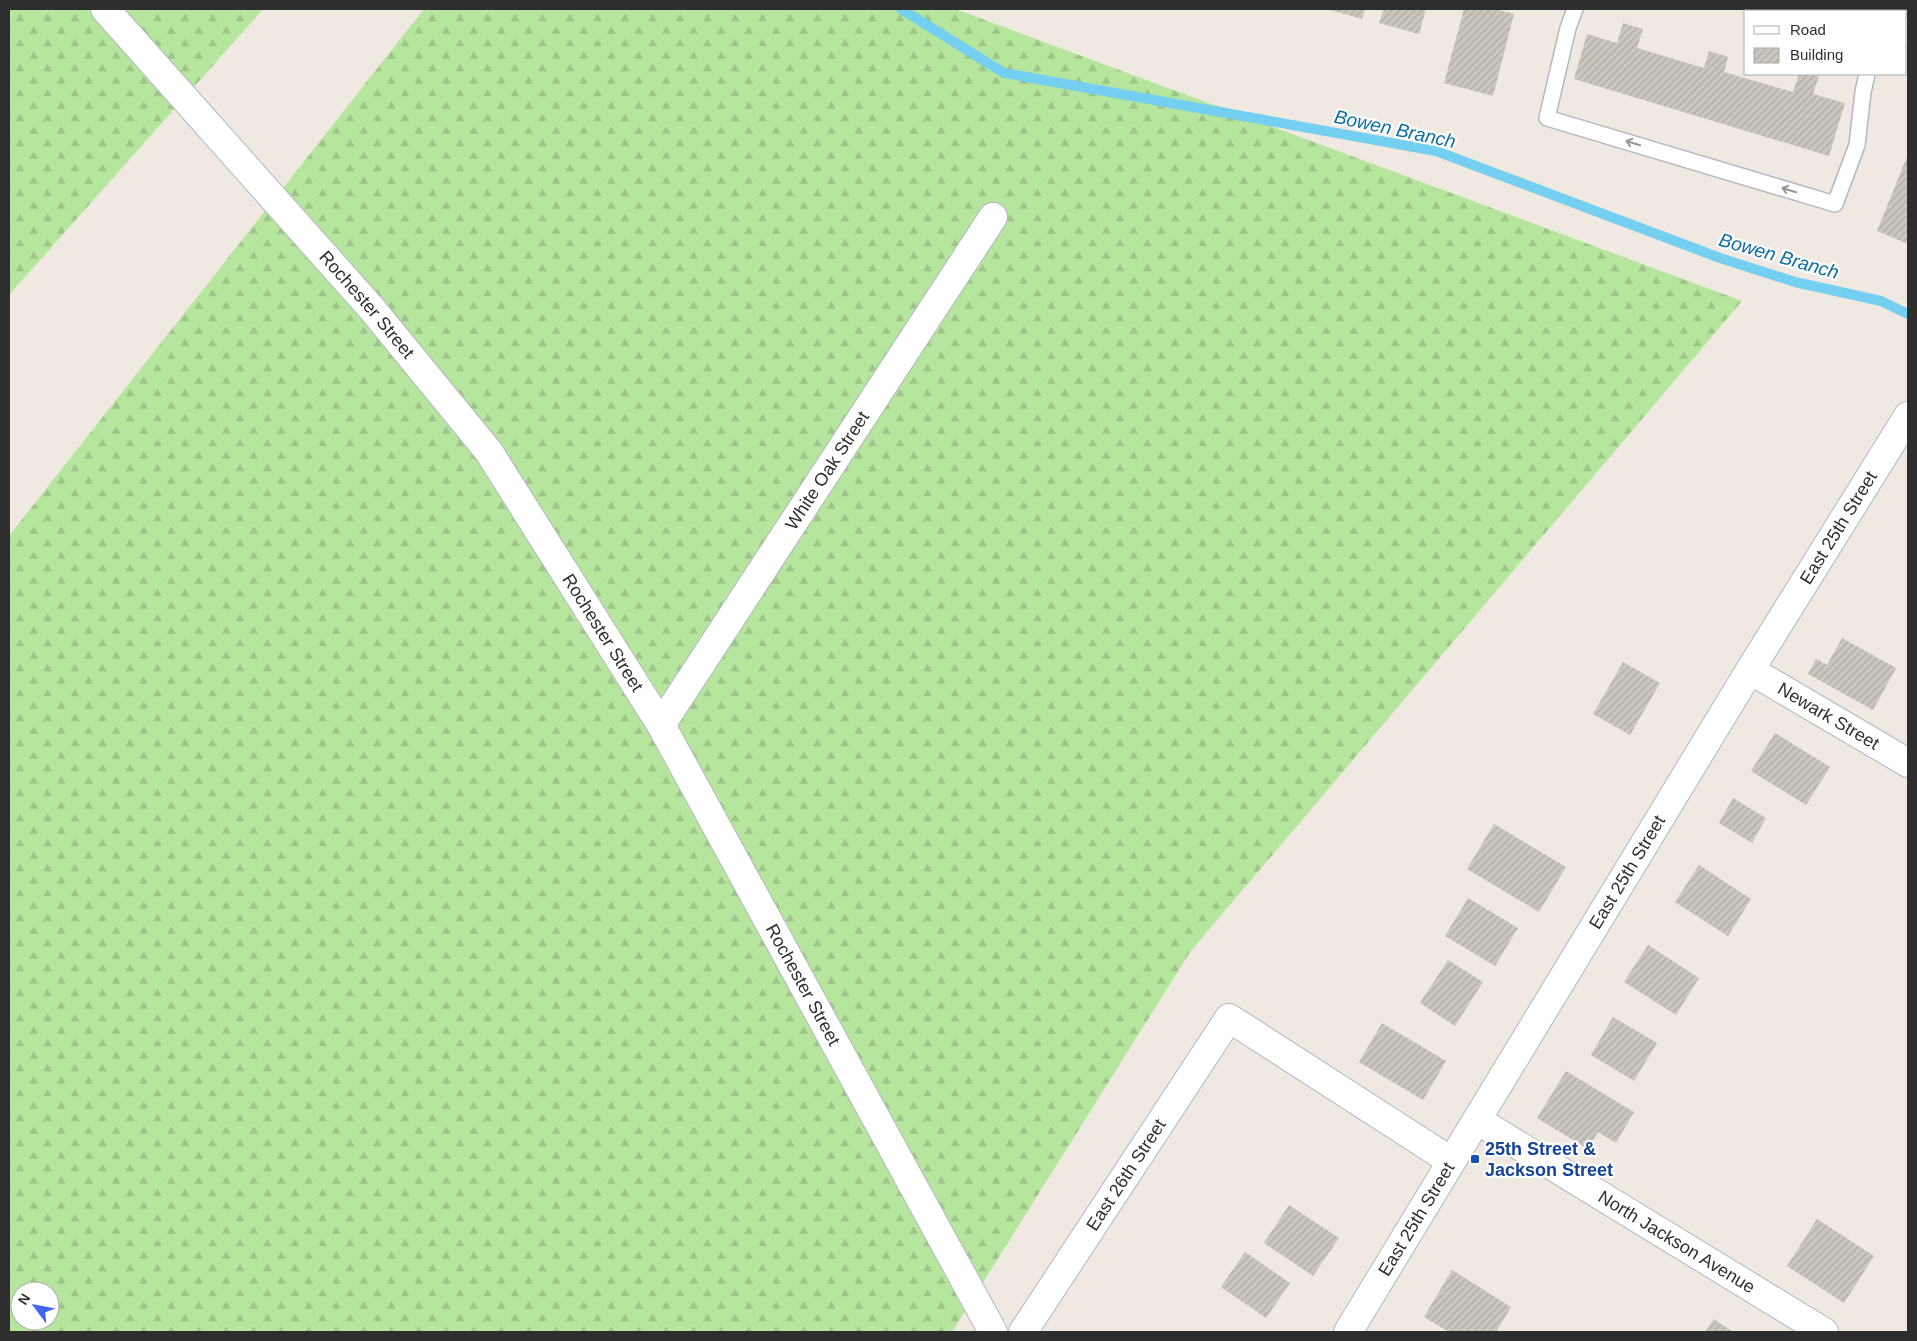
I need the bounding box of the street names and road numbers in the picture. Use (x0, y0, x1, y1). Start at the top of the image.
street label: Rochester Street (315, 247, 418, 363)
street label: White Oak Street (781, 408, 873, 533)
street label: East 25th Street (1796, 468, 1881, 588)
street label: Rochester Street (558, 570, 647, 695)
street label: Newark Street (1774, 679, 1883, 754)
street label: East 25th Street (1585, 812, 1669, 933)
street label: Rochester Street (762, 921, 844, 1049)
street label: East 26th Street (1082, 1115, 1170, 1234)
street label: East 25th Street (1374, 1159, 1459, 1280)
street label: North Jackson Avenue (1595, 1187, 1759, 1297)

